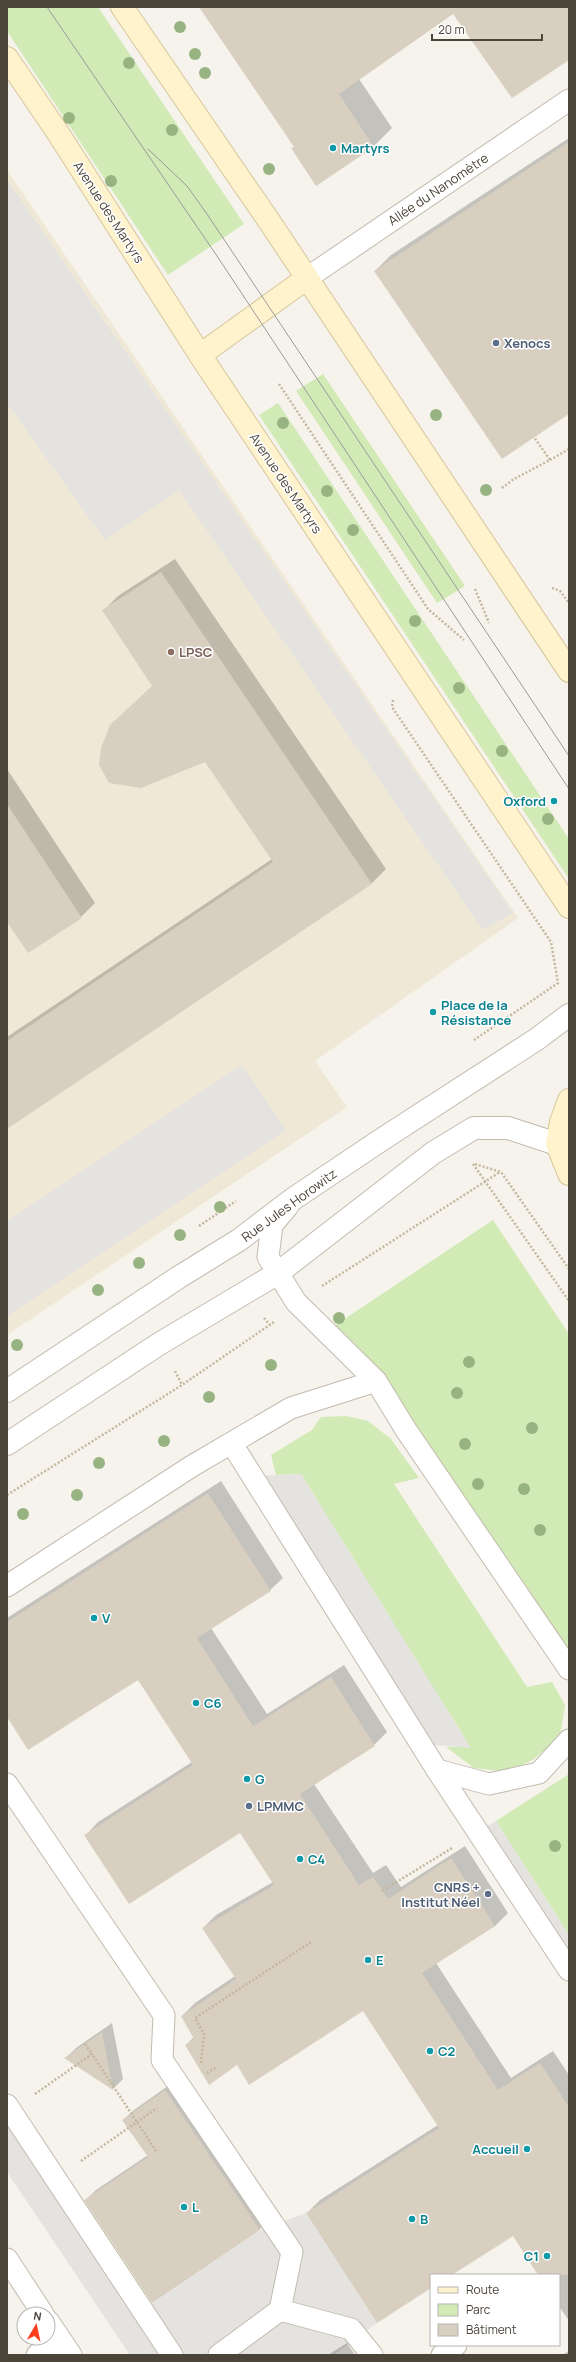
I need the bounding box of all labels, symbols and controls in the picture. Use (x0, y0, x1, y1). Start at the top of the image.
scale bar (432, 16, 542, 42)
text: 20 m (438, 21, 465, 38)
place label: Martyrs (341, 139, 389, 157)
marker: Martyrs (328, 143, 338, 153)
street label: Allée du Nanomètre (384, 148, 492, 229)
street label: Avenue des Martyrs (69, 158, 149, 266)
place label: Xenocs (504, 334, 550, 352)
marker: Xenocs (491, 338, 501, 348)
street label: Avenue des Martyrs (246, 429, 326, 537)
place label: LPSC (179, 643, 213, 661)
marker: LPSC (166, 647, 176, 657)
place label: Oxford (504, 792, 546, 810)
marker: Oxford (549, 796, 559, 806)
place label: Place de la Résistance (441, 996, 512, 1029)
marker: Place de la Résistance (428, 1007, 438, 1017)
street label: Rue Jules Horowitz (238, 1164, 340, 1246)
place label: V (102, 1609, 111, 1627)
marker: V (89, 1613, 99, 1623)
place label: C6 (204, 1694, 222, 1712)
marker: C6 (191, 1698, 201, 1708)
place label: G (255, 1770, 265, 1788)
marker: G (242, 1774, 252, 1784)
place label: LPMMC (257, 1797, 304, 1815)
marker: LPMMC (244, 1801, 254, 1811)
place label: C4 (308, 1850, 325, 1868)
marker: C4 (295, 1854, 305, 1864)
place label: CNRS + Institut Néel (401, 1878, 480, 1911)
marker: CNRS + Institut Néel (483, 1889, 493, 1899)
place label: E (376, 1951, 384, 1969)
marker: E (363, 1955, 373, 1965)
place label: C2 (438, 2042, 456, 2060)
marker: C2 (425, 2046, 435, 2056)
place label: Accueil (472, 2140, 519, 2158)
marker: Accueil (522, 2144, 532, 2154)
place label: L (192, 2198, 199, 2216)
marker: L (179, 2202, 189, 2212)
place label: B (420, 2210, 428, 2228)
marker: B (407, 2214, 417, 2224)
place label: C1 (524, 2247, 539, 2265)
marker: C1 (542, 2251, 552, 2261)
legend (430, 2274, 560, 2346)
text: Route (466, 2281, 499, 2298)
text: Parc (466, 2301, 491, 2318)
north arrow (16, 2306, 56, 2346)
text: N (33, 2308, 43, 2324)
text: Bâtiment (466, 2321, 517, 2338)

